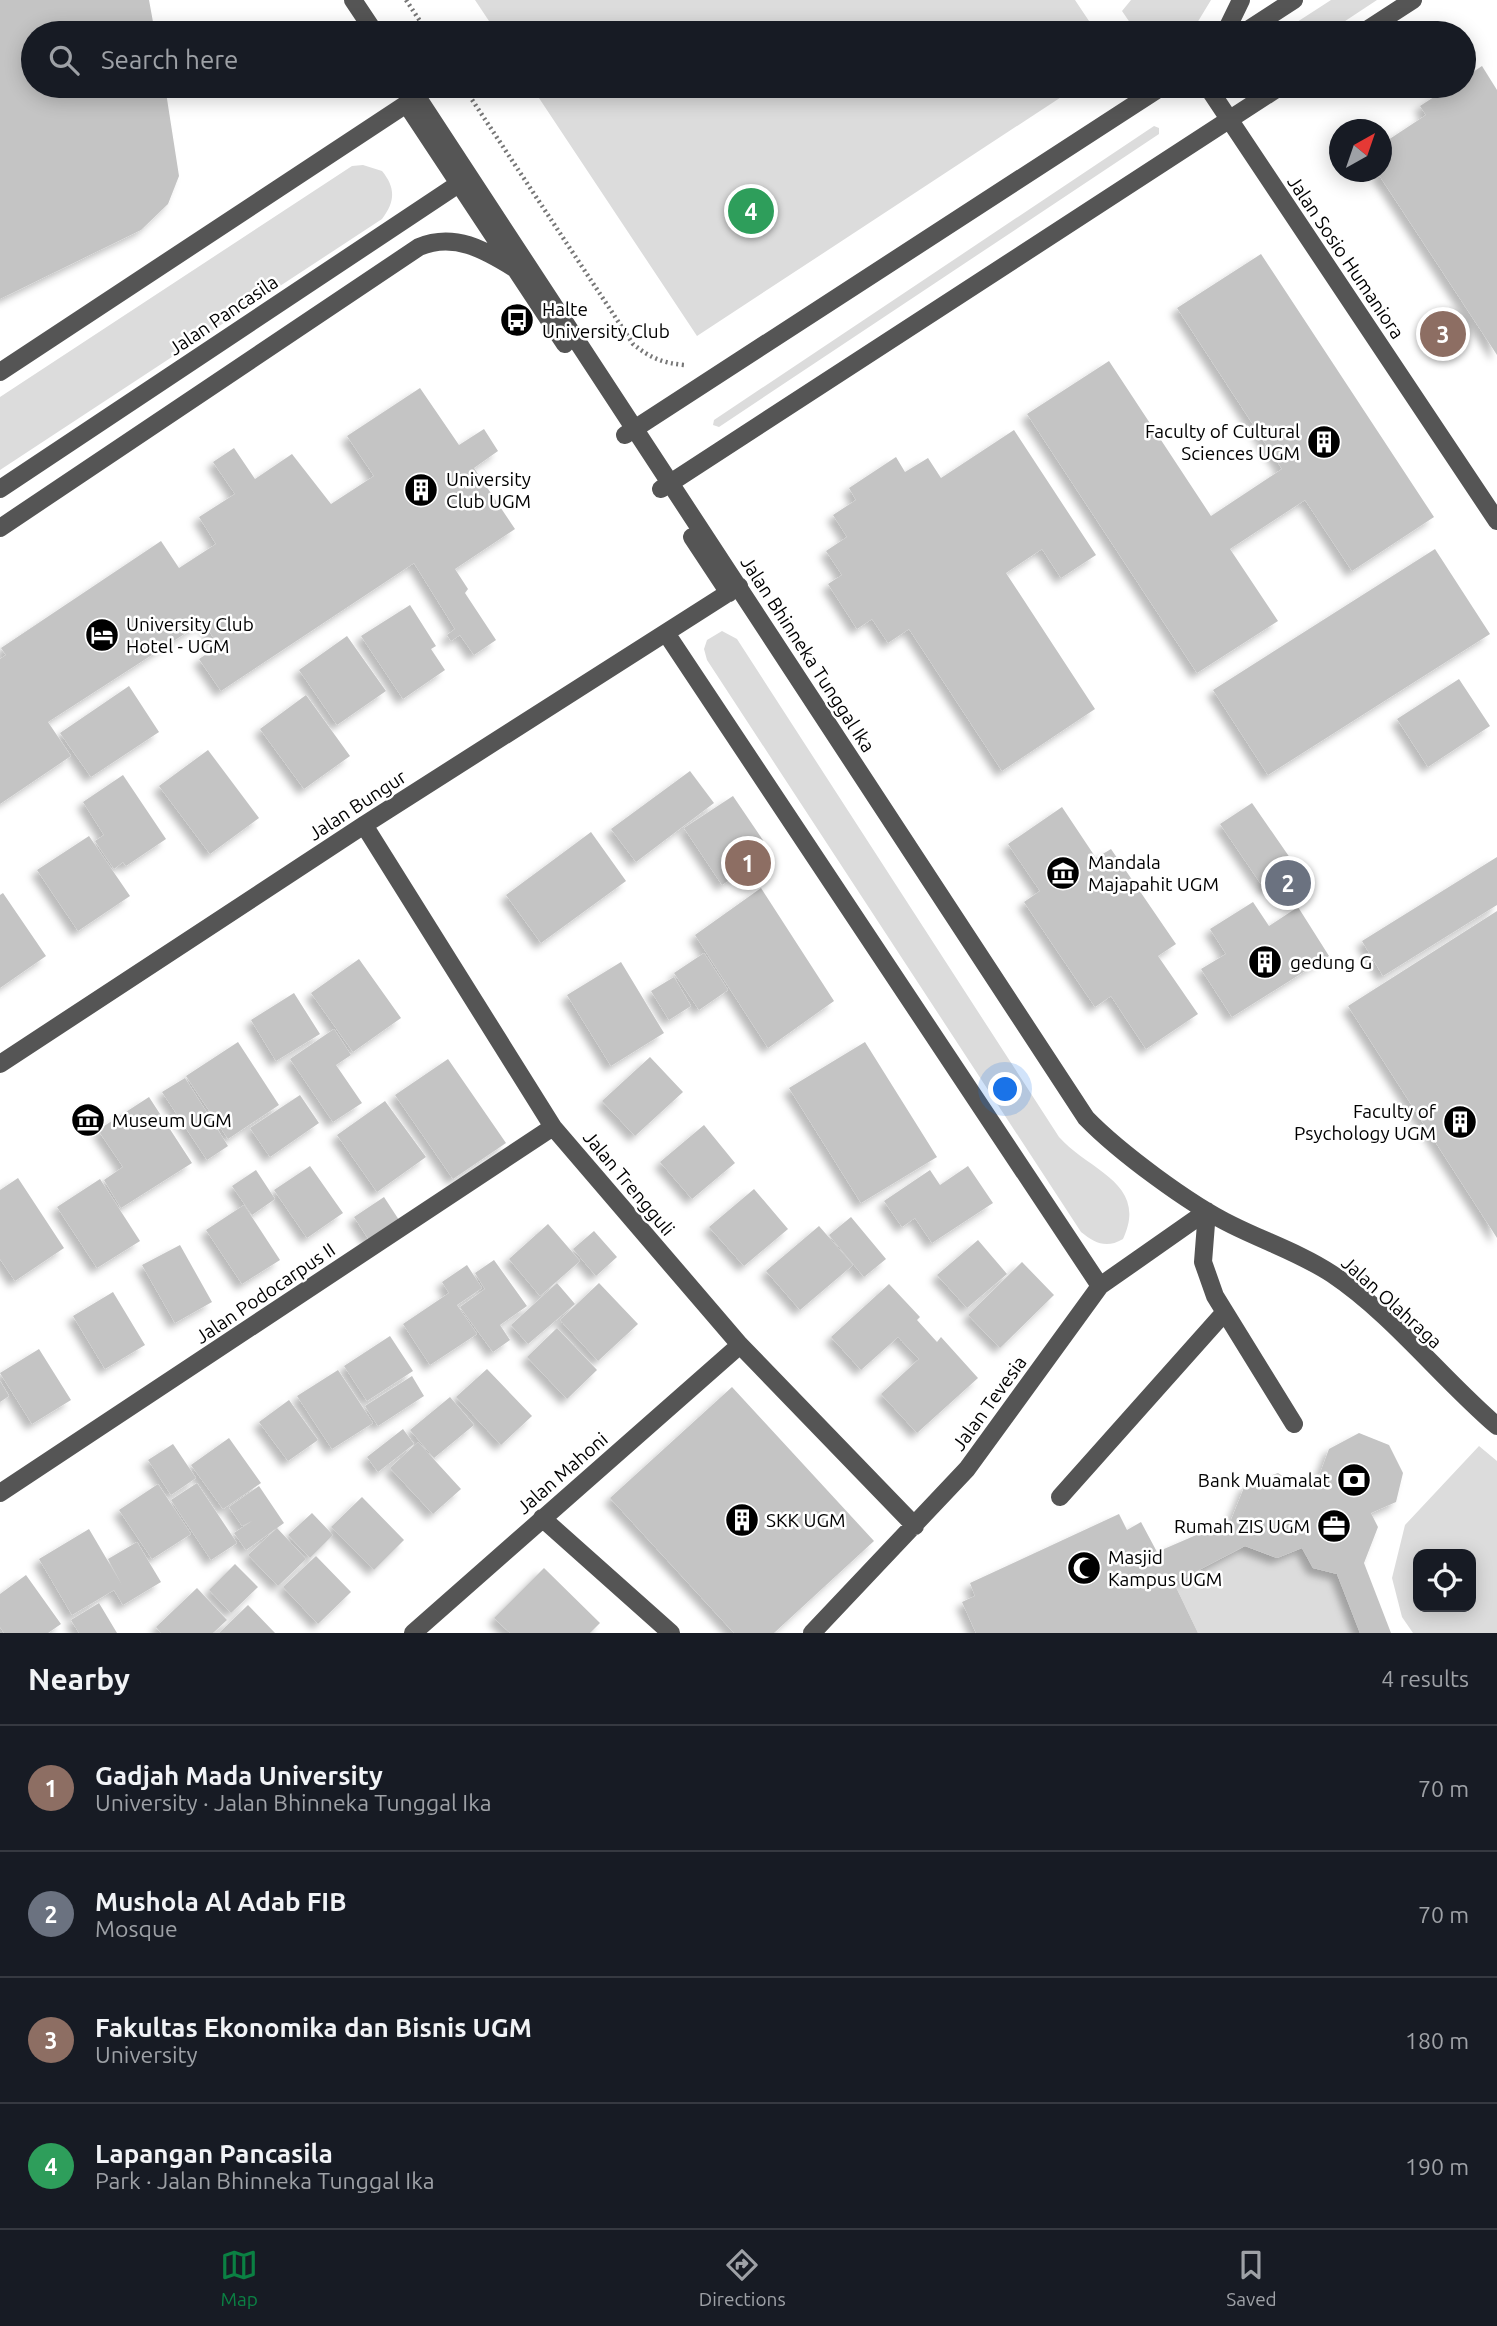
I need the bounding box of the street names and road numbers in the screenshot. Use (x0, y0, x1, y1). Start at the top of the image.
street label: Jalan Sosio Humaniora (1283, 171, 1409, 343)
street label: Jalan Pancasila (164, 270, 282, 360)
street label: Jalan Bhinneka Tunggal Ika (736, 552, 880, 756)
street label: Jalan Bungur (304, 765, 410, 845)
street label: Jalan Trengguli (579, 1126, 679, 1240)
street label: Jalan Podocarpus II (191, 1238, 339, 1348)
street label: Jalan Olahraga (1337, 1251, 1447, 1353)
street label: Jalan Tevesia (947, 1351, 1031, 1455)
street label: Jalan Mahoni (512, 1428, 612, 1518)

